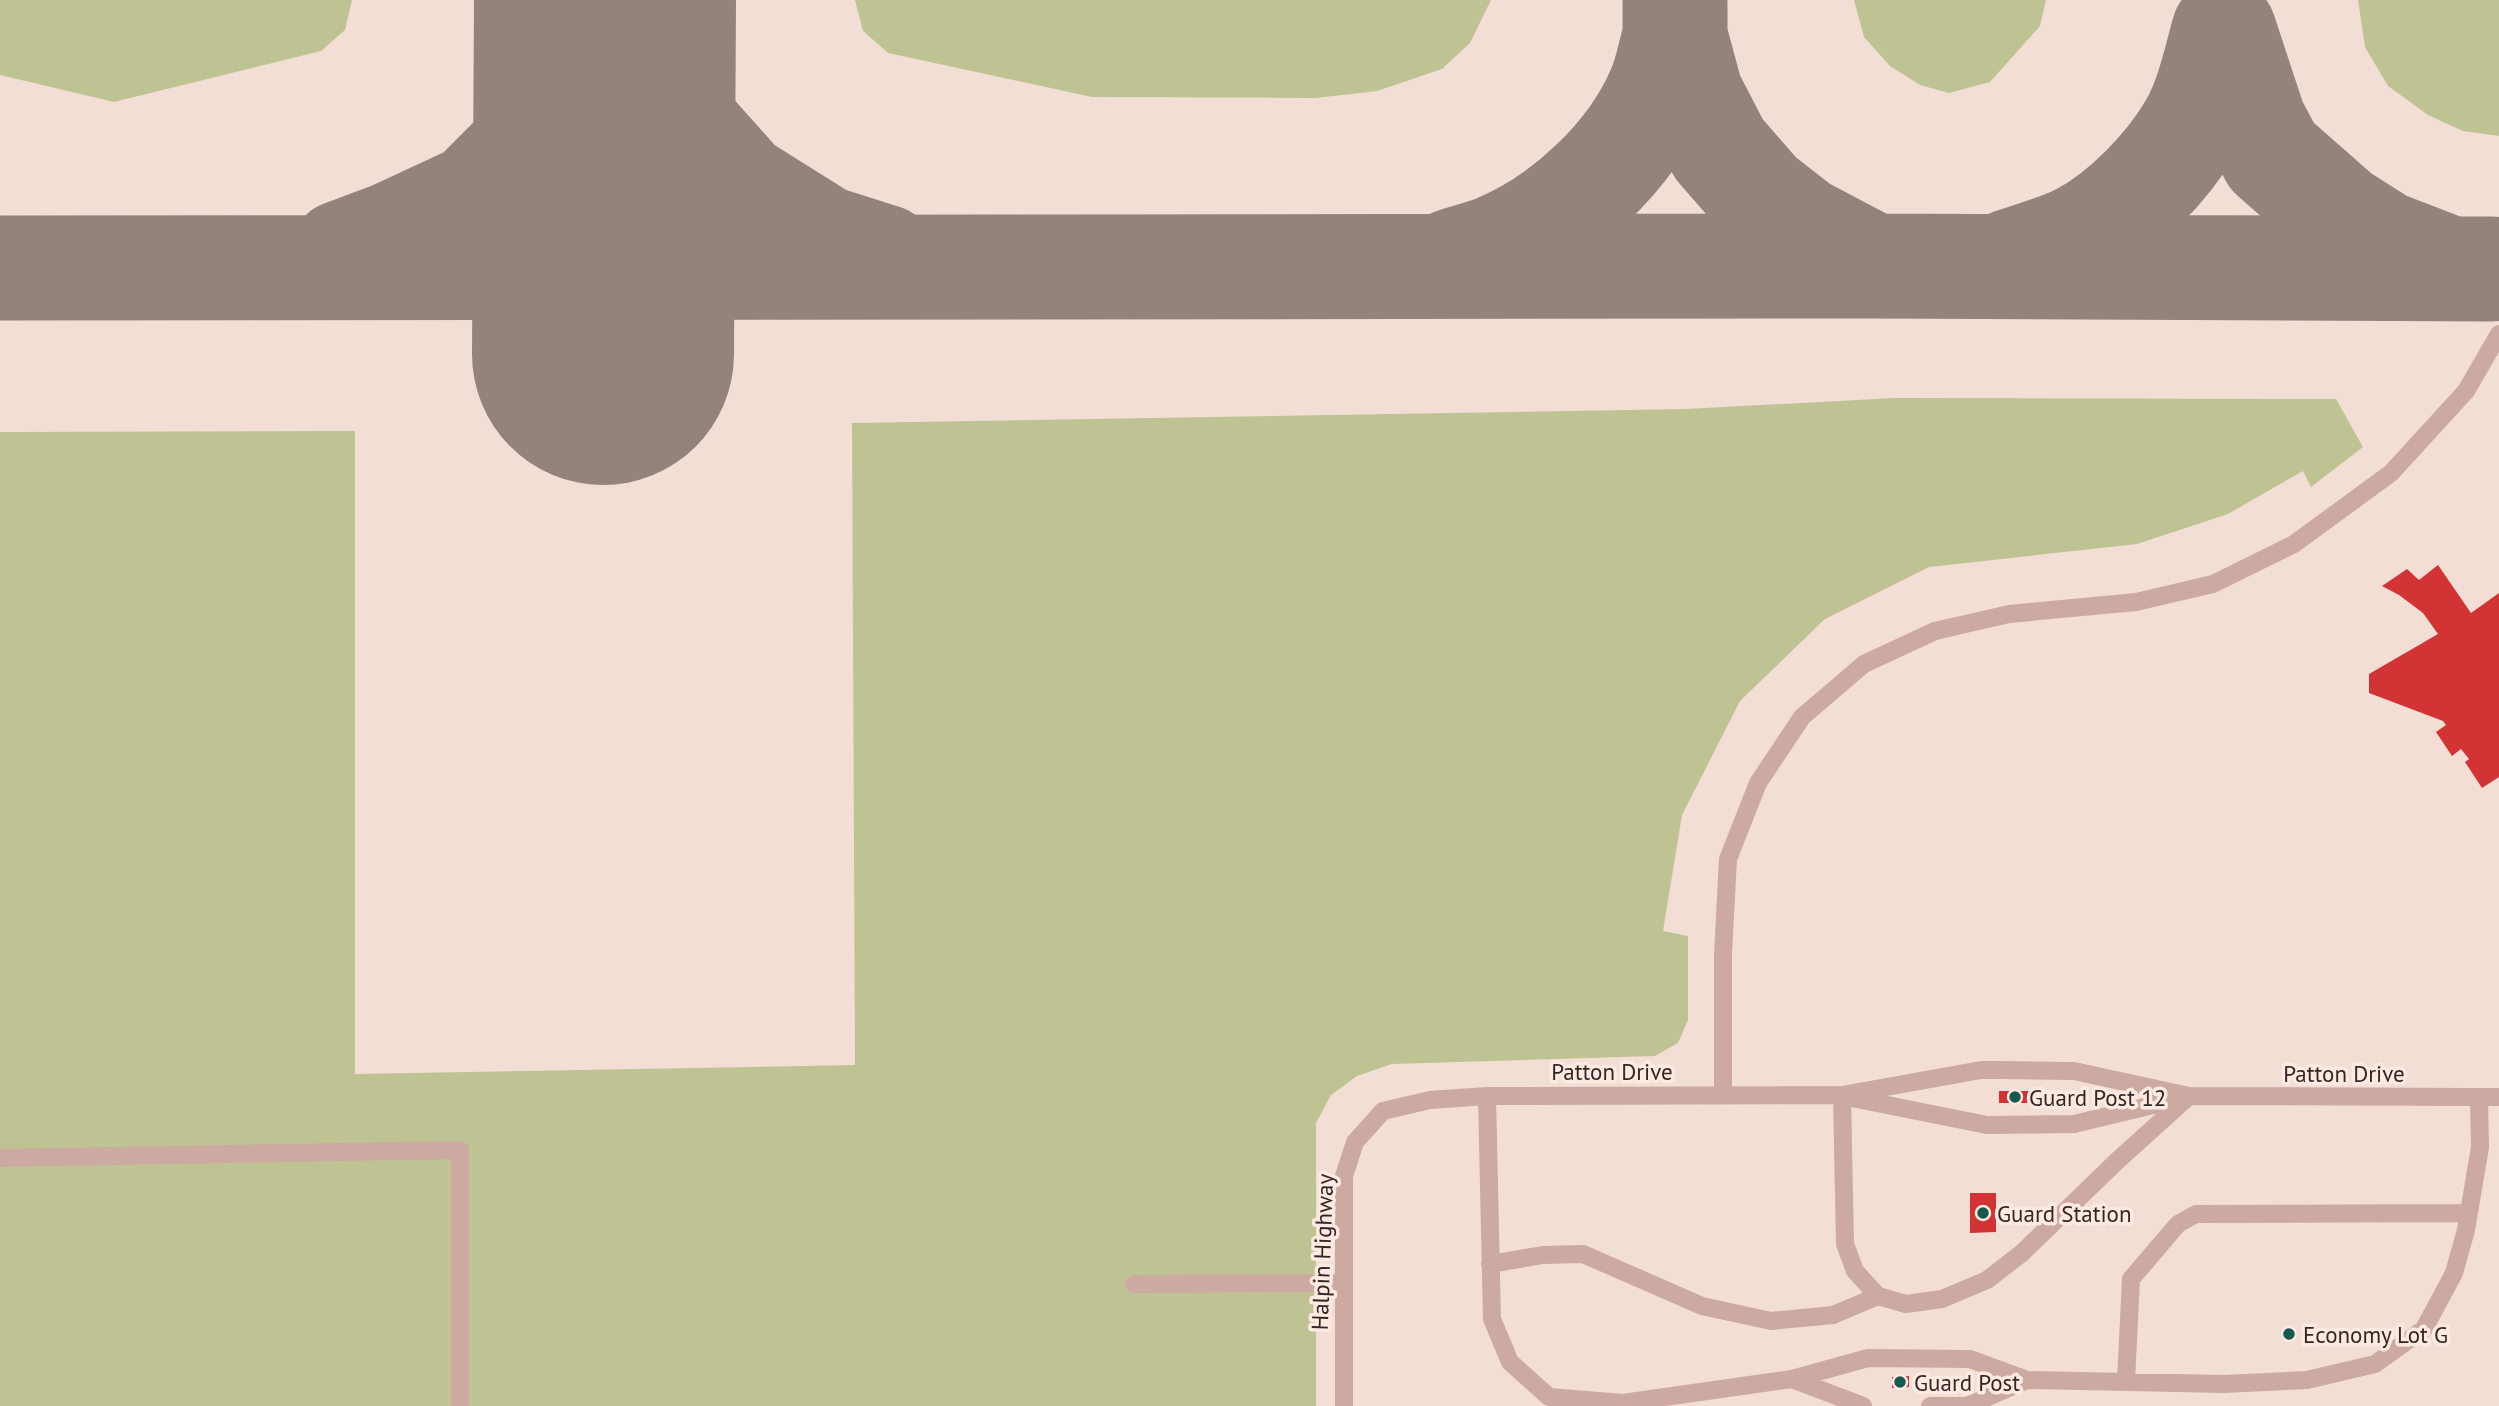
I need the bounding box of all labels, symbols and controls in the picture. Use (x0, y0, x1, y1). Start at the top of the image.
street label: Patton Drive (1551, 1057, 1673, 1086)
street label: Patton Drive (2283, 1059, 2405, 1088)
place label: Guard Post 12 (2029, 1083, 2166, 1112)
marker: Guard Post 12 (2007, 1089, 2023, 1105)
street label: Halpin Highway (1305, 1173, 1339, 1331)
place label: Guard Station (1997, 1199, 2132, 1228)
marker: Guard Station (1975, 1205, 1991, 1221)
place label: Economy Lot G (2303, 1320, 2448, 1349)
marker: Economy Lot G (2281, 1326, 2297, 1342)
place label: Guard Post (1914, 1368, 2020, 1397)
marker: Guard Post (1892, 1374, 1908, 1390)

